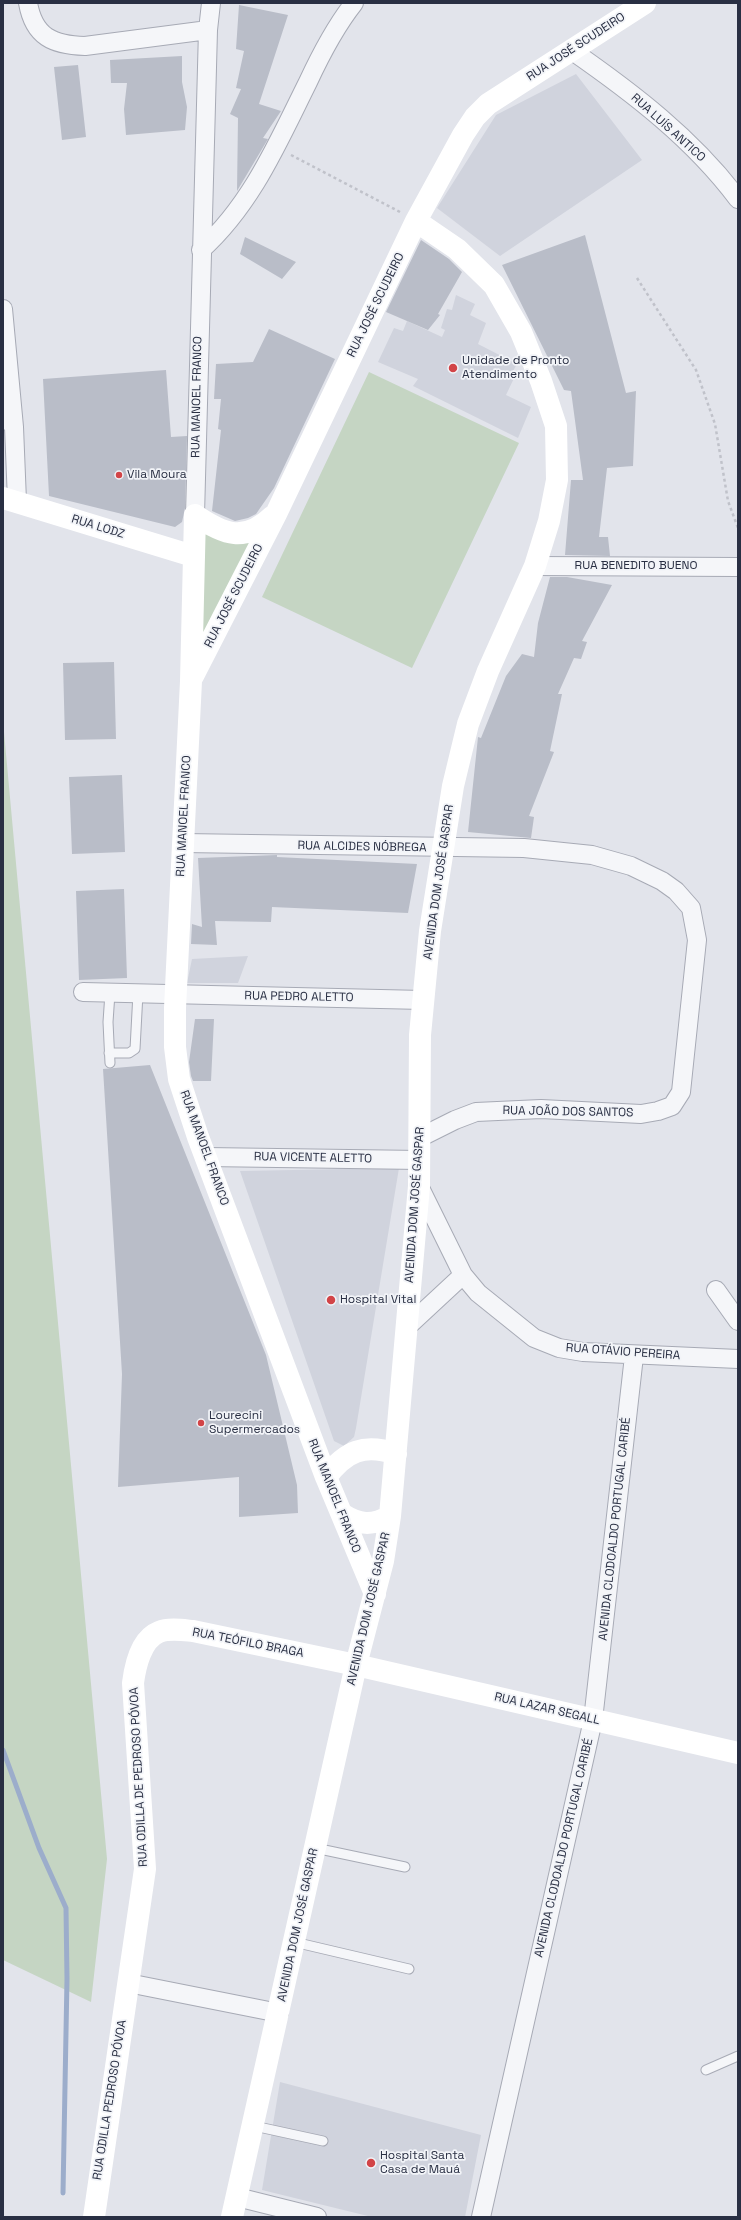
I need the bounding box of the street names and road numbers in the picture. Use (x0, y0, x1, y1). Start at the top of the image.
street label: RUA JOSÉ SCUDEIRO (524, 10, 628, 84)
street label: RUA LUÍS ANTICO (628, 91, 708, 165)
street label: RUA JOSÉ SCUDEIRO (344, 250, 408, 360)
street label: RUA MANOEL FRANCO (189, 336, 205, 458)
street label: RUA LODZ (70, 512, 126, 542)
street label: RUA JOSÉ SCUDEIRO (202, 542, 266, 650)
street label: RUA BENEDITO BUENO (575, 559, 697, 573)
street label: RUA MANOEL FRANCO (174, 755, 194, 877)
street label: AVENIDA DOM JOSÉ GASPAR (421, 803, 457, 961)
street label: RUA ALCIDES NÓBREGA (297, 839, 427, 855)
street label: RUA PEDRO ALETTO (244, 989, 354, 1005)
street label: RUA MANOEL FRANCO (176, 1088, 232, 1208)
street label: RUA JOÃO DOS SANTOS (502, 1104, 634, 1120)
street label: AVENIDA DOM JOSÉ GASPAR (402, 1126, 428, 1284)
street label: RUA VICENTE ALETTO (254, 1150, 372, 1166)
street label: RUA OTÁVIO PEREIRA (565, 1341, 681, 1363)
street label: AVENIDA CLODOALDO PORTUGAL CARIBÉ (596, 1417, 634, 1641)
street label: RUA MANOEL FRANCO (305, 1437, 363, 1555)
street label: AVENIDA DOM JOSÉ GASPAR (344, 1531, 394, 1687)
street label: RUA TEÓFILO BRAGA (191, 1625, 305, 1661)
street label: RUA ODILLA DE PEDROSO PÓVOA (127, 1687, 151, 1867)
street label: RUA LAZAR SEGALL (493, 1690, 601, 1728)
street label: AVENIDA CLODOALDO PORTUGAL CARIBÉ (532, 1737, 596, 1959)
street label: AVENIDA DOM JOSÉ GASPAR (275, 1847, 321, 2003)
street label: RUA ODILLA PEDROSO PÓVOA (90, 2019, 130, 2181)

